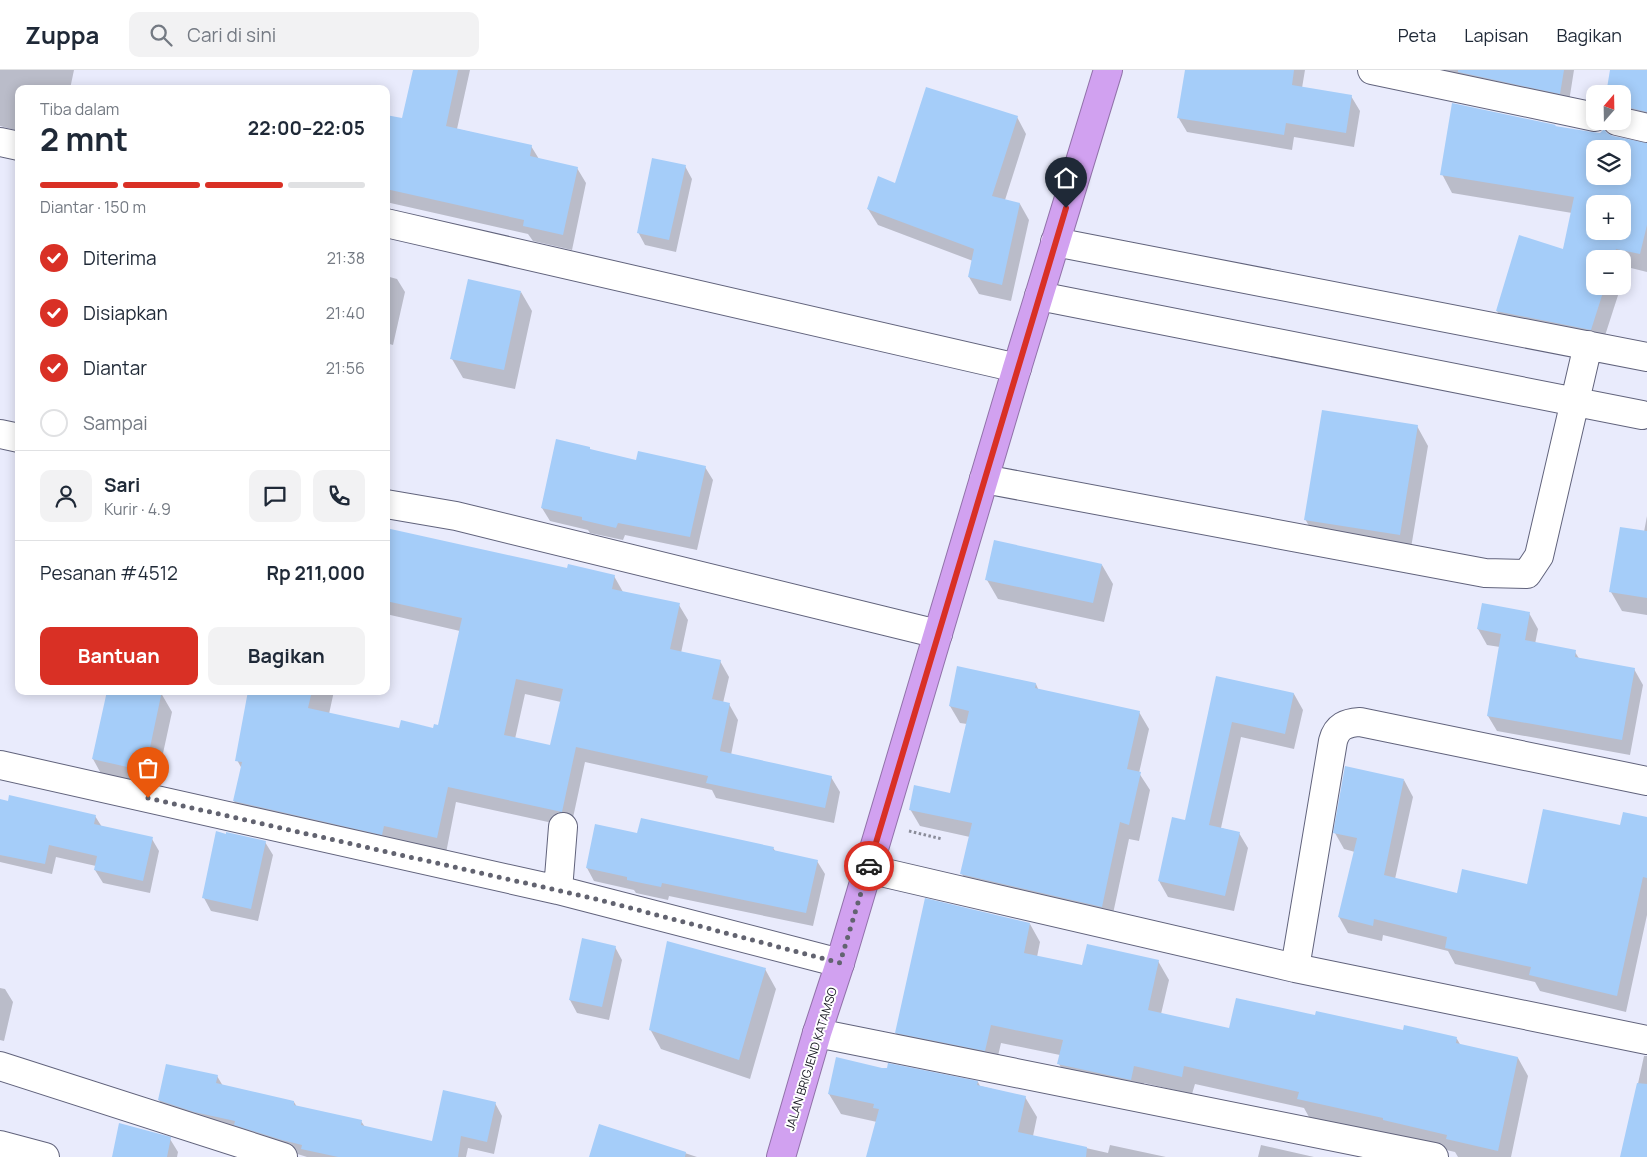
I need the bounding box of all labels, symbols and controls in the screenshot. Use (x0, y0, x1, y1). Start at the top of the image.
search box (129, 12, 479, 57)
text: Zuppa (25, 18, 99, 51)
icon: search (147, 21, 175, 49)
text: Cari di sini (187, 22, 276, 48)
text: Peta (1398, 23, 1436, 47)
text: Lapisan (1464, 23, 1528, 47)
text: Bagikan (1556, 23, 1622, 47)
north arrow (1586, 85, 1631, 130)
map controls (1586, 85, 1631, 295)
text: Tiba dalam (40, 98, 119, 120)
text: 22:00–22:05 (248, 115, 365, 141)
text: 2 mnt (40, 117, 128, 161)
button: layers (1586, 140, 1631, 185)
pin (1045, 157, 1087, 208)
icon: home (1052, 164, 1080, 192)
button: + (1586, 195, 1631, 240)
text: Diantar · 150 m (40, 196, 146, 218)
icon: check (40, 244, 68, 272)
text: Diterima (83, 245, 156, 271)
text: 21:38 (327, 247, 365, 269)
button: − (1586, 250, 1631, 295)
icon: check (40, 299, 68, 327)
text: Disiapkan (83, 300, 168, 326)
text: 21:40 (326, 302, 365, 324)
icon: check (40, 354, 68, 382)
text: Diantar (83, 355, 147, 381)
text: 21:56 (326, 357, 365, 379)
text: Sampai (83, 410, 148, 436)
button: person (40, 470, 92, 522)
button: chat (249, 470, 301, 522)
button: phone (313, 470, 365, 522)
text: Sari (104, 472, 140, 498)
text: Kurir · 4.9 (104, 498, 171, 520)
text: Pesanan #4512 (40, 560, 178, 586)
text: Rp 211,000 (266, 560, 365, 586)
button: Bantuan (40, 627, 198, 685)
button: Bagikan (208, 627, 365, 685)
pin (127, 747, 169, 798)
icon: bag (134, 754, 162, 782)
courier (844, 841, 894, 891)
icon: car (855, 852, 883, 880)
street label: JALAN BRIGJEND KATAMSO (781, 985, 841, 1133)

